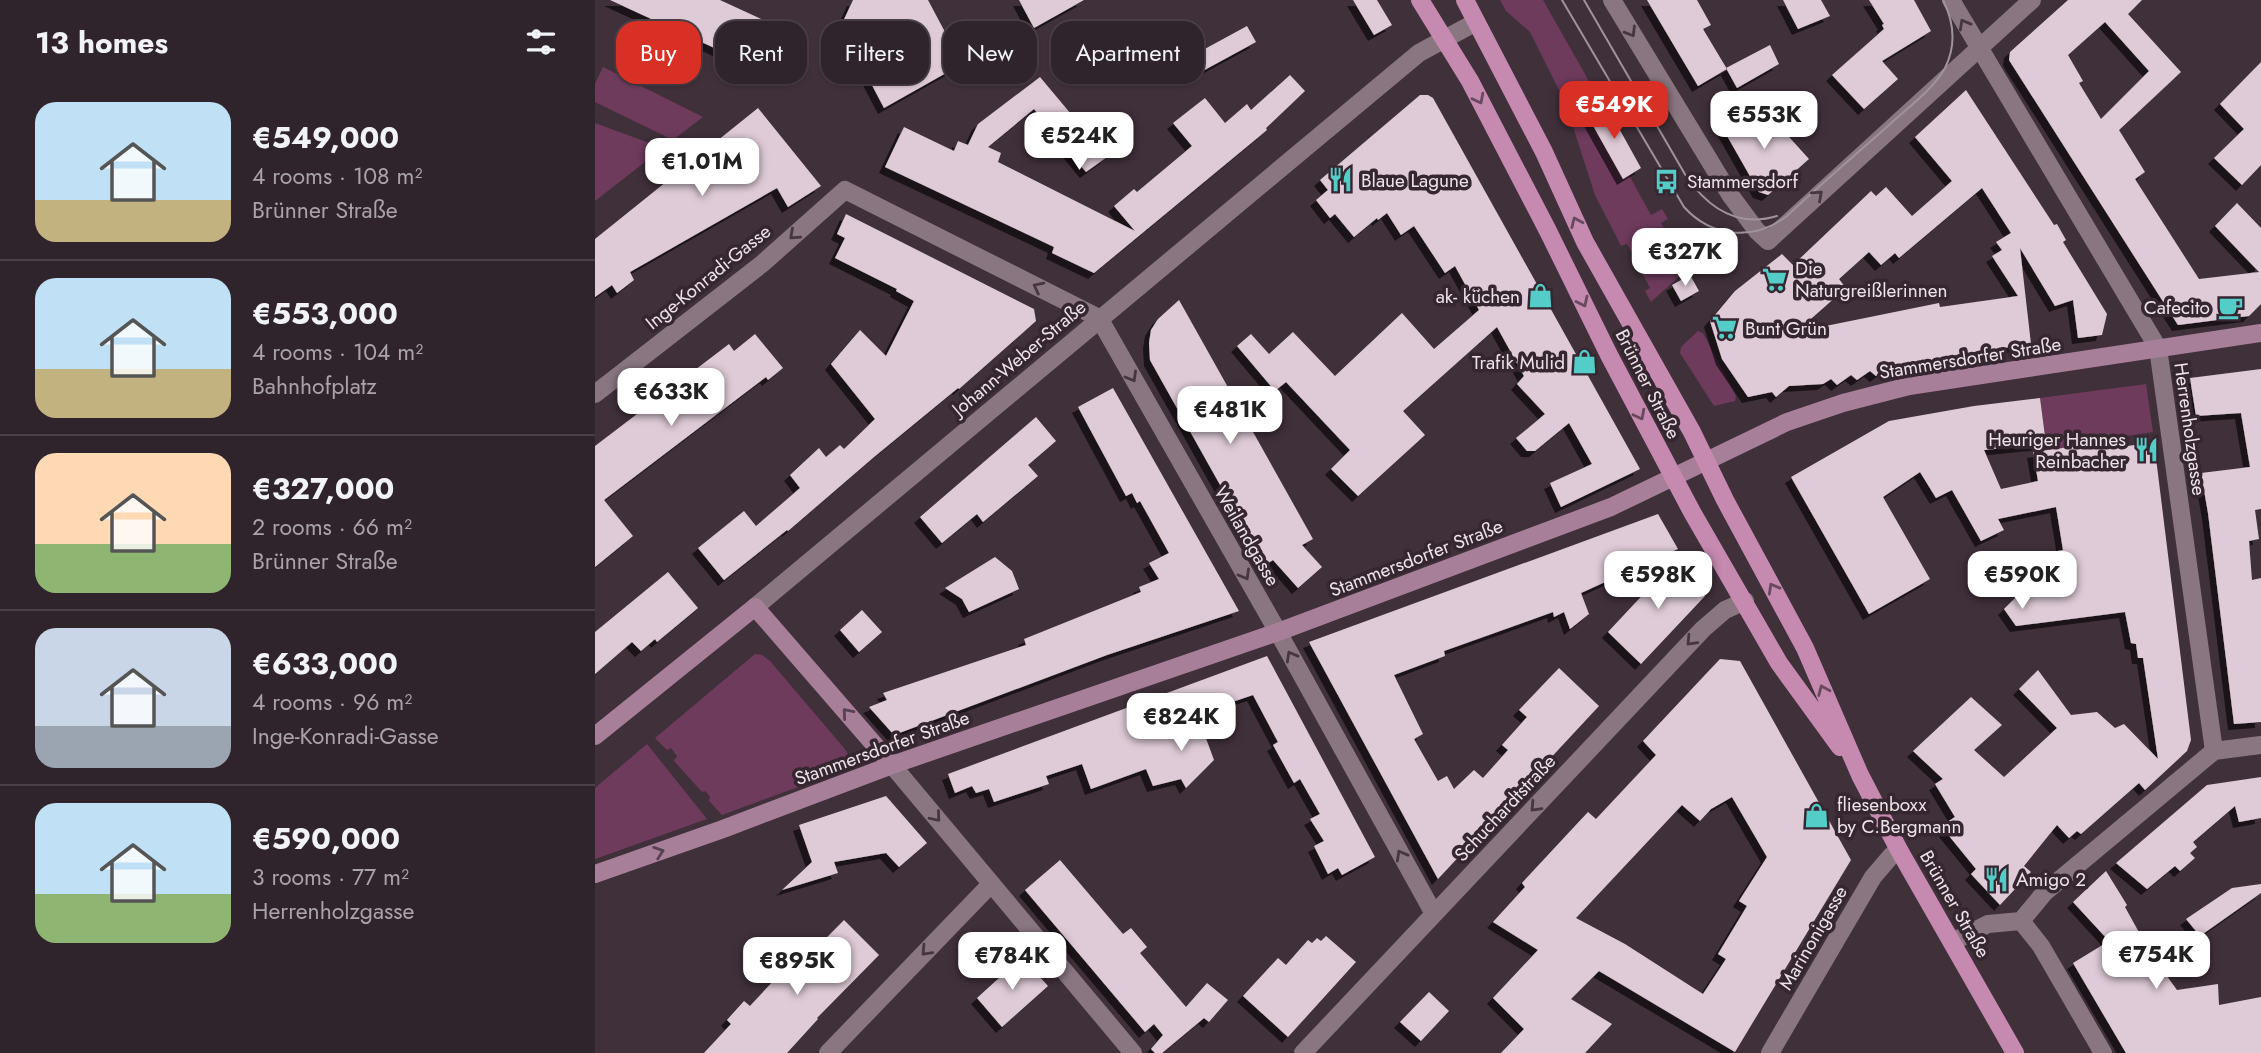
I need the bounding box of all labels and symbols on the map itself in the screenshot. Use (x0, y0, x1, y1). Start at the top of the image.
one-way arrow (1959, 19, 1972, 32)
one-way arrow (1623, 25, 1636, 38)
pin: €549K (1565, 82, 1663, 141)
one-way arrow (1471, 92, 1485, 104)
pin: €553K (1715, 92, 1813, 151)
pin: €524K (1030, 113, 1128, 172)
pin: €1.01M (645, 138, 759, 198)
restaurant icon: Blaue Lagune (1327, 166, 1355, 194)
place label: Blaue Lagune (1361, 167, 1469, 194)
bus stop icon: Stammersdorf (1653, 167, 1681, 195)
place label: Stammersdorf (1687, 168, 1798, 195)
one-way arrow (1810, 190, 1823, 203)
one-way arrow (1570, 217, 1584, 229)
street label: Inge-Konradi-Gasse (640, 218, 777, 336)
one-way arrow (789, 227, 802, 240)
pin: €327K (1636, 229, 1734, 288)
place label: Die Naturgreißlerinnen (1795, 255, 1947, 304)
supermarket icon: Die Naturgreißlerinnen (1761, 265, 1789, 293)
one-way arrow (1033, 282, 1045, 296)
shop icon: ak- küchen (1526, 282, 1554, 310)
place label: ak- küchen (1436, 283, 1520, 310)
cafe icon: Cafecito (2216, 293, 2244, 321)
street label: Johann-Weber-Straße (944, 294, 1092, 424)
one-way arrow (1574, 294, 1588, 307)
place label: Cafecito (2144, 294, 2210, 321)
supermarket icon: Bunt Grün (1711, 314, 1739, 342)
place label: Bunt Grün (1745, 315, 1827, 342)
street label: Brünner Straße (1609, 324, 1687, 444)
street label: Stammersdorfer Straße (1877, 330, 2063, 386)
shop icon: Trafik Mulid (1571, 348, 1599, 376)
place label: Trafik Mulid (1472, 349, 1565, 376)
street label: Herrenholzgasse (2167, 361, 2213, 497)
pin: €633K (622, 368, 720, 428)
one-way arrow (1124, 370, 1137, 383)
pin: €481K (1181, 386, 1279, 446)
one-way arrow (1632, 408, 1645, 420)
place label: Heuriger Hannes Reinbacher (1988, 426, 2126, 475)
restaurant icon: Heuriger Hannes Reinbacher (2132, 436, 2160, 464)
street label: Weilandgasse (1207, 481, 1287, 591)
street label: Stammersdorfer Straße (1325, 512, 1507, 604)
pin: €598K (1609, 552, 1707, 611)
pin: €590K (1973, 552, 2071, 611)
one-way arrow (1237, 568, 1250, 580)
one-way arrow (1767, 582, 1781, 595)
one-way arrow (1687, 633, 1700, 646)
one-way arrow (1286, 650, 1299, 663)
one-way arrow (1818, 685, 1832, 697)
pin: €824K (1132, 694, 1230, 753)
street label: Stammersdorfer Straße (791, 704, 973, 792)
one-way arrow (843, 709, 855, 722)
street label: Schuchardtstraße (1448, 748, 1562, 868)
place label: fliesenboxx by C.Bergmann (1837, 791, 1961, 840)
one-way arrow (1531, 799, 1544, 812)
shop icon: fliesenboxx by C.Bergmann (1803, 801, 1831, 829)
one-way arrow (927, 810, 940, 822)
street label: Brünner Straße (1913, 845, 1997, 963)
one-way arrow (653, 846, 665, 860)
one-way arrow (1396, 849, 1409, 862)
restaurant icon: Amigo 2 (1982, 865, 2010, 893)
place label: Amigo 2 (2016, 866, 2086, 893)
street label: Marinonigasse (1772, 881, 1854, 995)
pin: €784K (963, 932, 1061, 992)
pin: €754K (2107, 932, 2205, 991)
pin: €895K (748, 937, 846, 997)
one-way arrow (922, 942, 935, 955)

